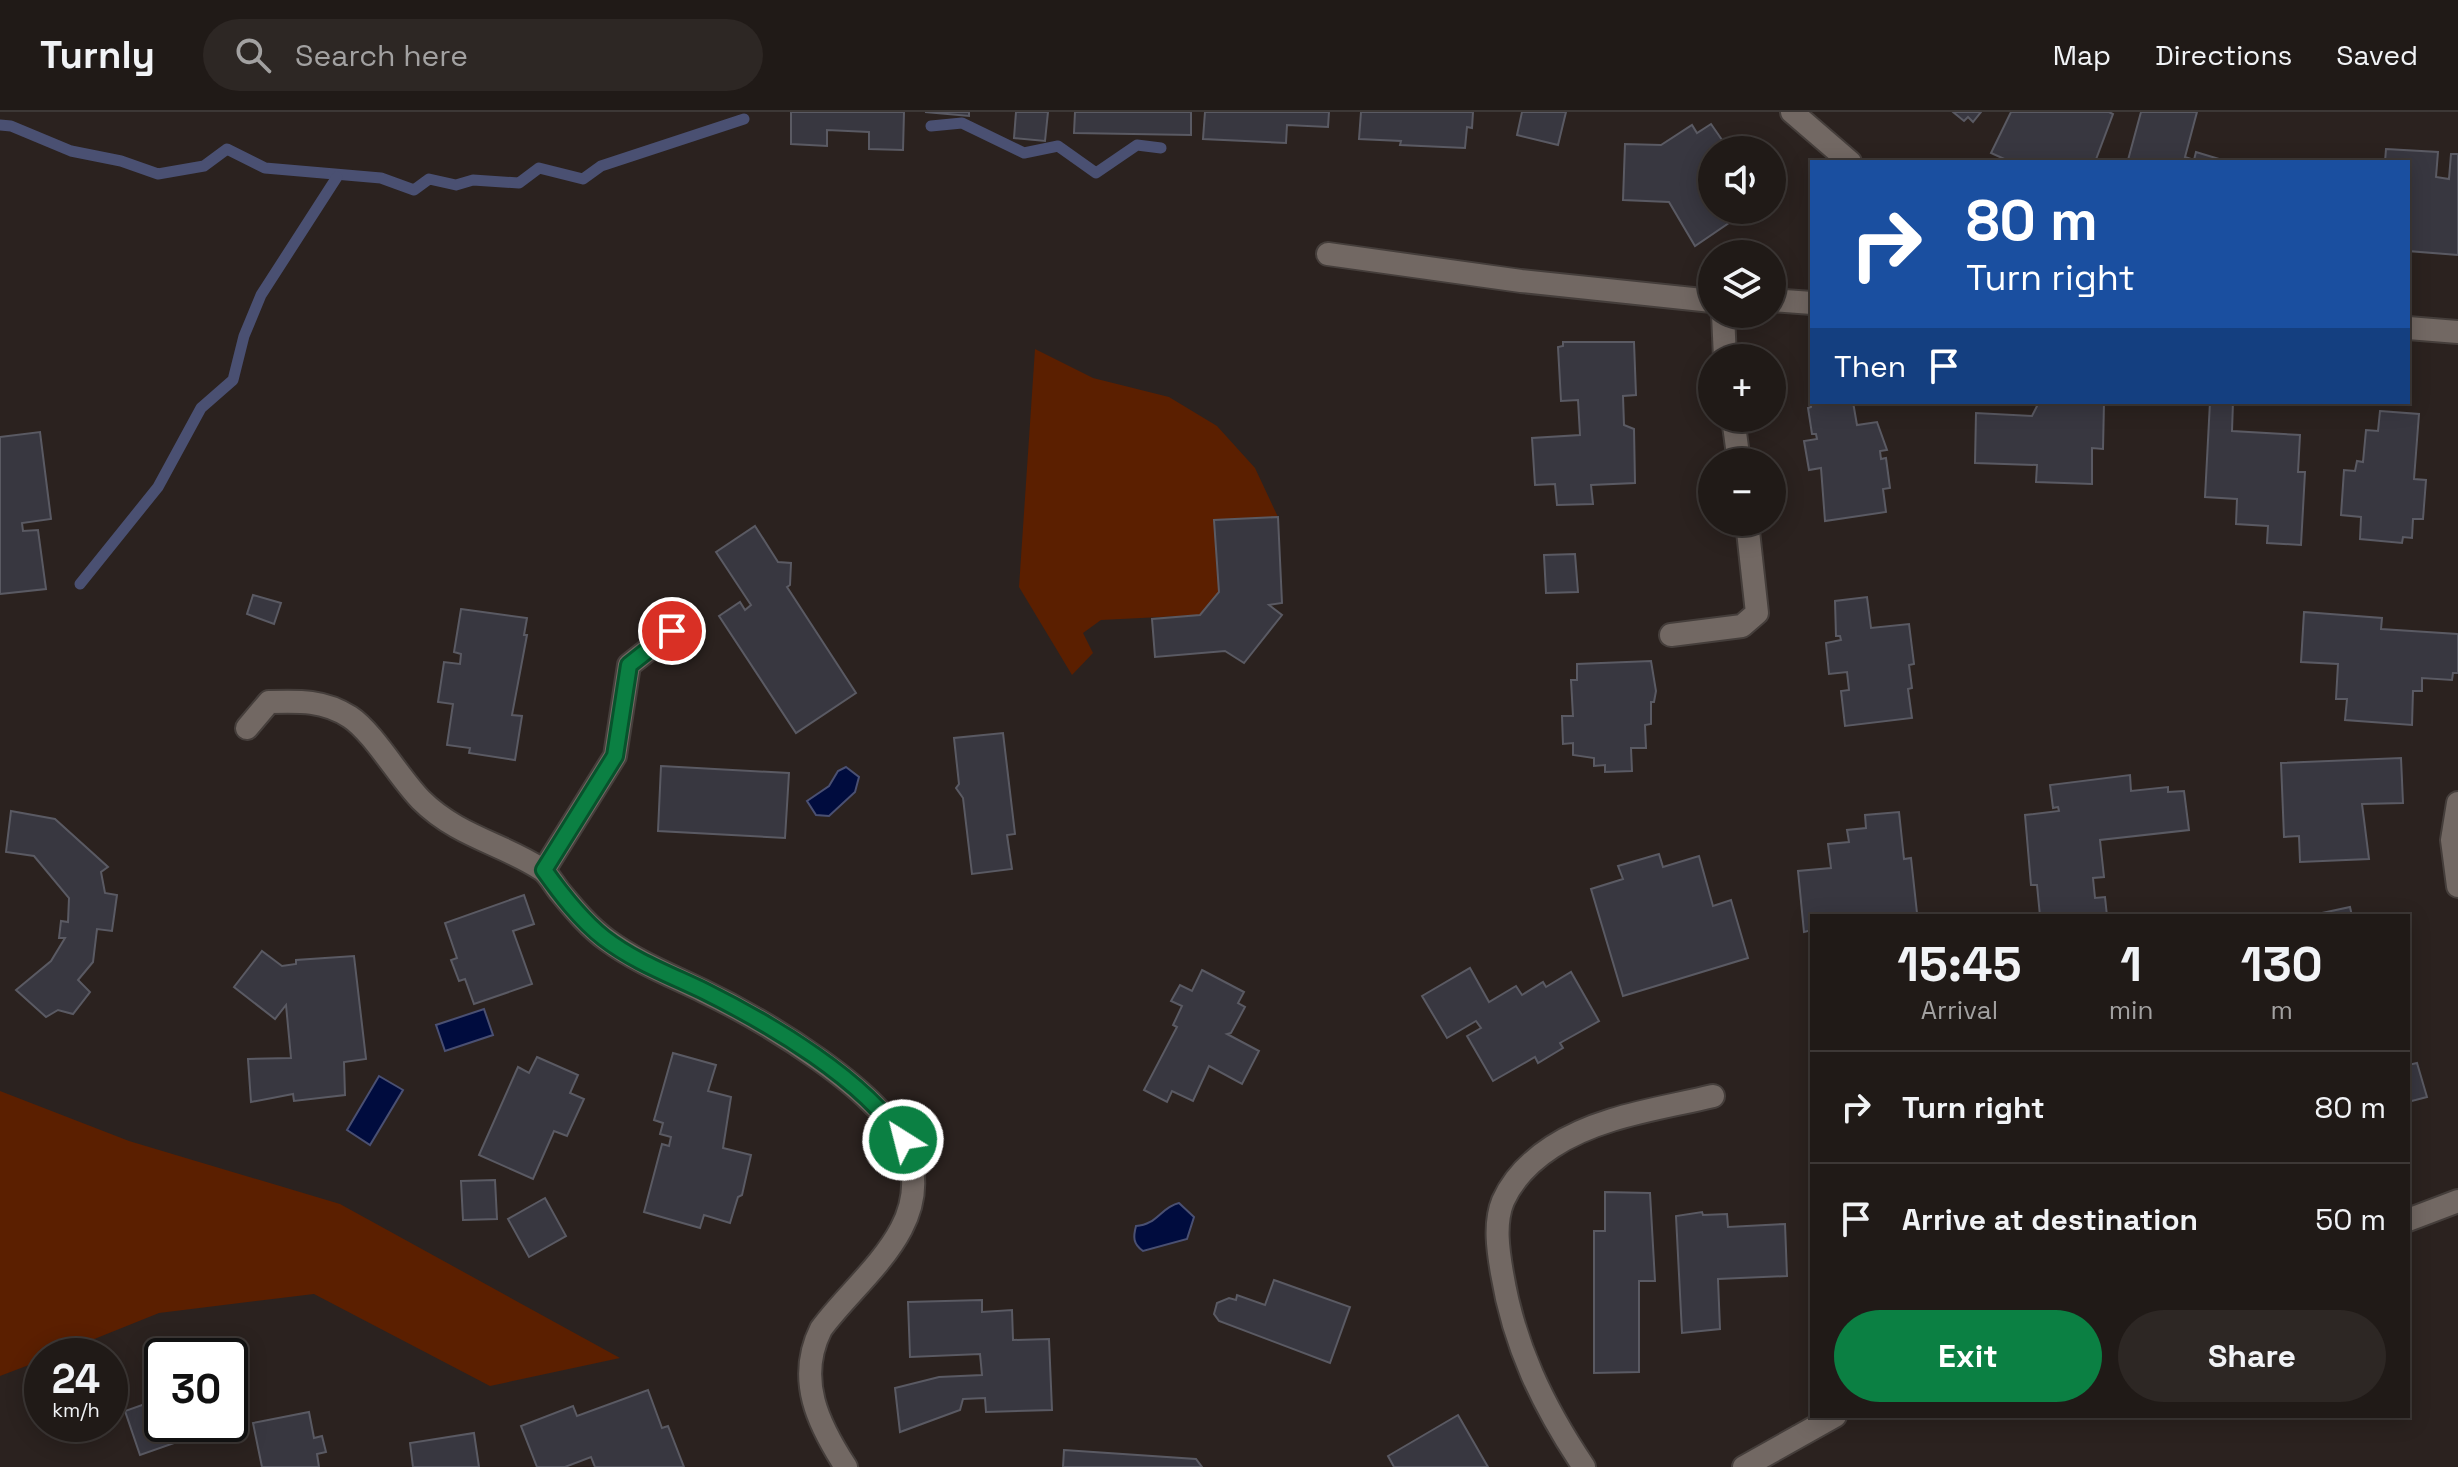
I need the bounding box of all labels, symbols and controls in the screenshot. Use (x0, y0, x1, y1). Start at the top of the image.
search box (203, 19, 763, 91)
text: Turnly (40, 31, 155, 79)
icon: search (231, 33, 275, 77)
text: Search here (295, 36, 468, 75)
text: Map (2053, 37, 2111, 73)
text: Directions (2155, 37, 2292, 73)
text: Saved (2336, 37, 2418, 73)
map controls (1698, 136, 1786, 536)
button: sound (1698, 136, 1786, 224)
text: 80 m (1966, 185, 2098, 256)
icon: right (1834, 192, 1938, 296)
button: layers (1698, 240, 1786, 328)
text: Turn right (1966, 255, 2135, 301)
button: + (1698, 344, 1786, 432)
icon: arrive (1922, 344, 1966, 388)
text: Then (1834, 347, 1906, 386)
button: − (1698, 448, 1786, 536)
pin (638, 597, 706, 665)
icon: arrive (650, 609, 694, 653)
text: 15:45 (1897, 934, 2021, 995)
text: 1 (2120, 934, 2142, 995)
text: 130 (2241, 934, 2323, 995)
text: Arrival (1921, 993, 1998, 1027)
text: min (2109, 993, 2153, 1027)
text: m (2271, 993, 2293, 1027)
icon: right (1834, 1085, 1878, 1129)
text: Turn right (1902, 1088, 2045, 1127)
text: 80 m (2315, 1088, 2386, 1127)
position arrow (861, 1098, 945, 1182)
icon: arrive (1834, 1197, 1878, 1241)
text: Arrive at destination (1902, 1200, 2198, 1239)
text: 50 m (2315, 1200, 2386, 1239)
button: Exit (1834, 1310, 2102, 1402)
button: Share (2118, 1310, 2386, 1402)
speed limit sign: 30 (144, 1338, 248, 1442)
text: 24 (52, 1354, 100, 1405)
text: km/h (52, 1397, 100, 1423)

